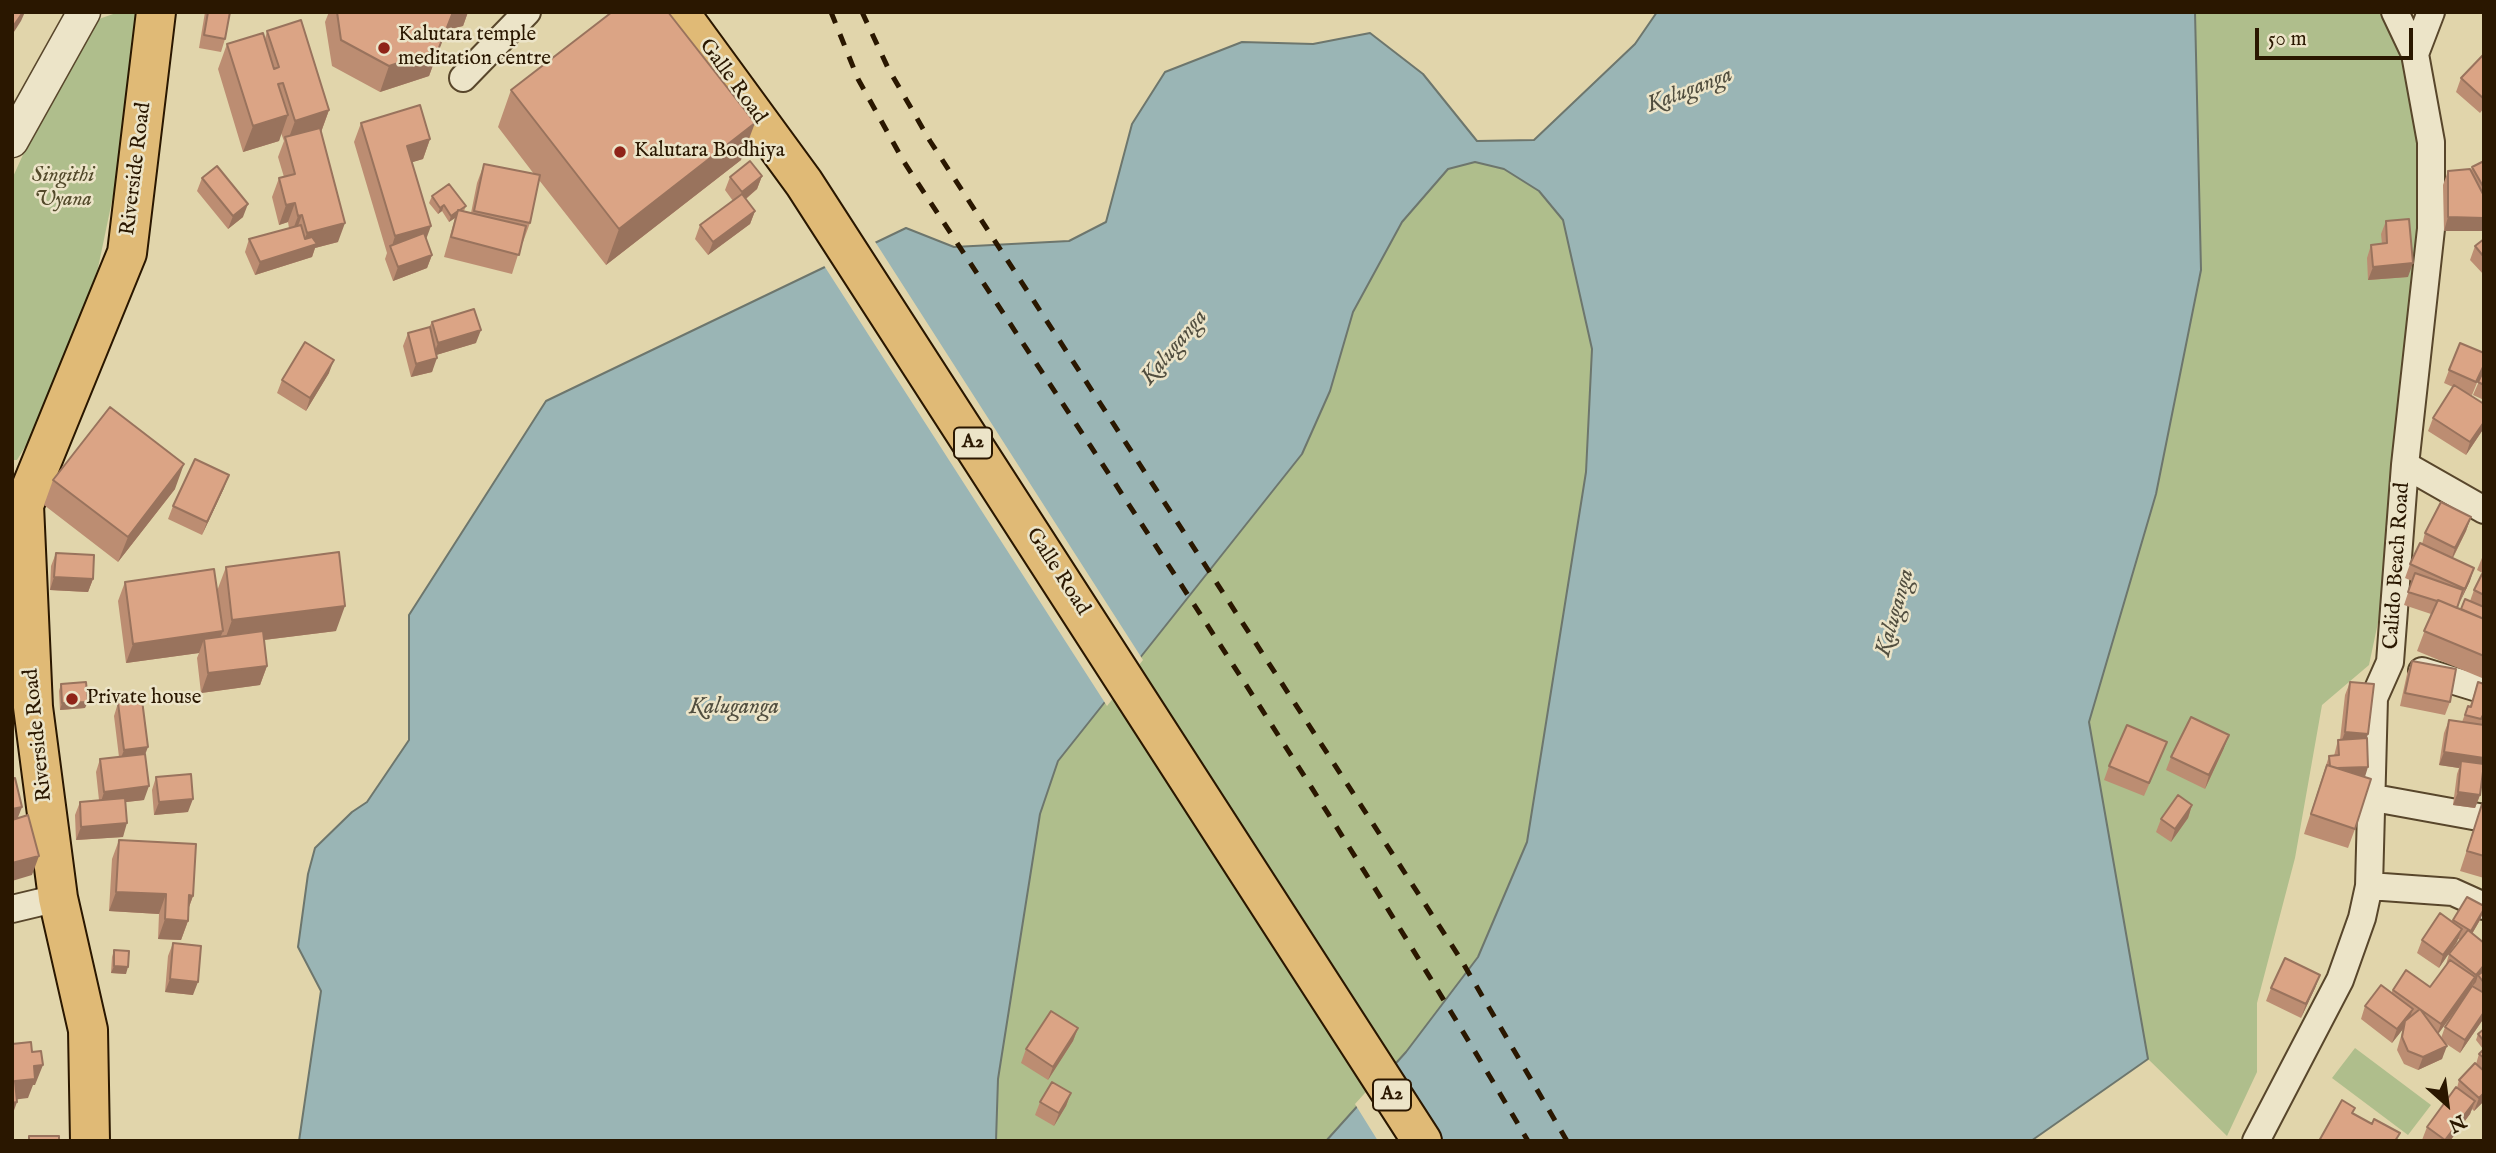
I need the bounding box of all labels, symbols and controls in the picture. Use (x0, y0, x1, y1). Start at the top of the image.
scale bar (2258, 14, 2416, 58)
place label: Kalutara temple meditation centre (398, 23, 551, 73)
text: 50 m (2268, 26, 2307, 53)
street label: Galle Road (693, 35, 771, 129)
marker: Kalutara temple meditation centre (376, 40, 392, 56)
water label: Kaluganga (1643, 62, 1737, 120)
street label: Riverside Road (116, 101, 158, 237)
place label: Kalutara Bodhiya (634, 139, 785, 165)
marker: Kalutara Bodhiya (612, 144, 628, 160)
park label: Singithi Uyana (32, 164, 94, 214)
water label: Kaluganga (1136, 305, 1214, 391)
road number: A2 (954, 428, 992, 458)
street label: Calido Beach Road (2380, 482, 2416, 650)
street label: Galle Road (1020, 524, 1094, 620)
water label: Kaluganga (1870, 566, 1922, 660)
street label: Riverside Road (19, 667, 59, 803)
place label: Private house (86, 686, 201, 712)
marker: Private house (64, 691, 80, 707)
water label: Kaluganga (689, 694, 779, 722)
north arrow (2412, 1069, 2482, 1139)
road number: A2 (1373, 1079, 1411, 1110)
text: N (2444, 1108, 2470, 1137)

